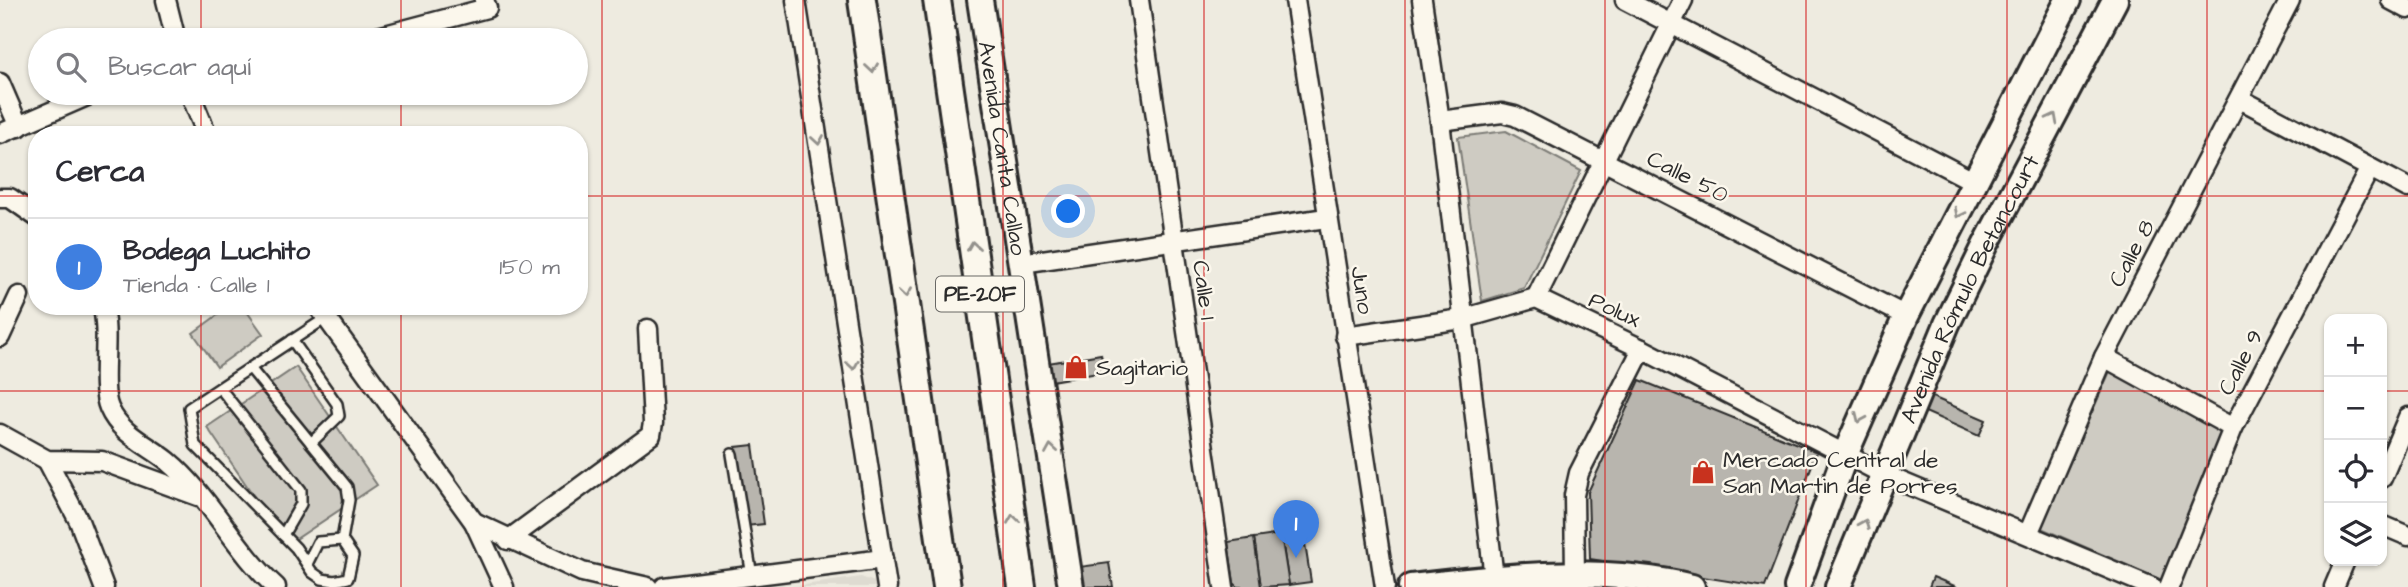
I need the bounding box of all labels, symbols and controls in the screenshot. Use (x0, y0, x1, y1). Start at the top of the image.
search box (28, 28, 588, 105)
street label: Avenida Canta Callao (970, 39, 1034, 258)
icon: search (52, 48, 90, 86)
text: Buscar aquí (108, 49, 251, 85)
one-way arrow (864, 62, 879, 73)
one-way arrow (2044, 113, 2058, 125)
one-way arrow (810, 134, 825, 146)
street label: Calle 50 (1641, 143, 1734, 211)
street label: Avenida Rómulo Betancourt (1893, 149, 2048, 428)
text: Cerca (56, 151, 144, 193)
your location (1051, 194, 1085, 228)
one-way arrow (1953, 206, 1967, 218)
street label: Calle 8 (2101, 214, 2163, 293)
text: Bodega Luchito (123, 233, 310, 269)
one-way arrow (965, 240, 980, 252)
text: 1 (78, 251, 80, 283)
text: 150 m (499, 251, 560, 283)
street label: Calle 1 (1184, 258, 1224, 322)
street label: Juno (1342, 264, 1382, 317)
text: Tienda · Calle 1 (123, 269, 270, 301)
road number: PE-20F (936, 276, 1024, 312)
street label: Polux (1583, 284, 1646, 336)
one-way arrow (897, 287, 912, 299)
map controls (2324, 314, 2387, 566)
button: + (2324, 314, 2387, 377)
street label: Calle 9 (2210, 324, 2271, 401)
place label: Sagitario (1096, 352, 1188, 385)
shop icon: Sagitario (1062, 353, 1090, 381)
one-way arrow (845, 359, 860, 371)
button: − (2324, 377, 2387, 440)
one-way arrow (1854, 411, 1868, 424)
button: locate (2324, 440, 2387, 503)
one-way arrow (1044, 443, 1059, 455)
place label: Mercado Central de San Martin de Porres (1723, 444, 1958, 502)
shop icon: Mercado Central de San Martin de Porres (1689, 458, 1717, 486)
pin: 1 (1273, 500, 1319, 558)
button: layers (2324, 503, 2387, 566)
one-way arrow (1005, 514, 1020, 525)
one-way arrow (1856, 519, 1870, 531)

